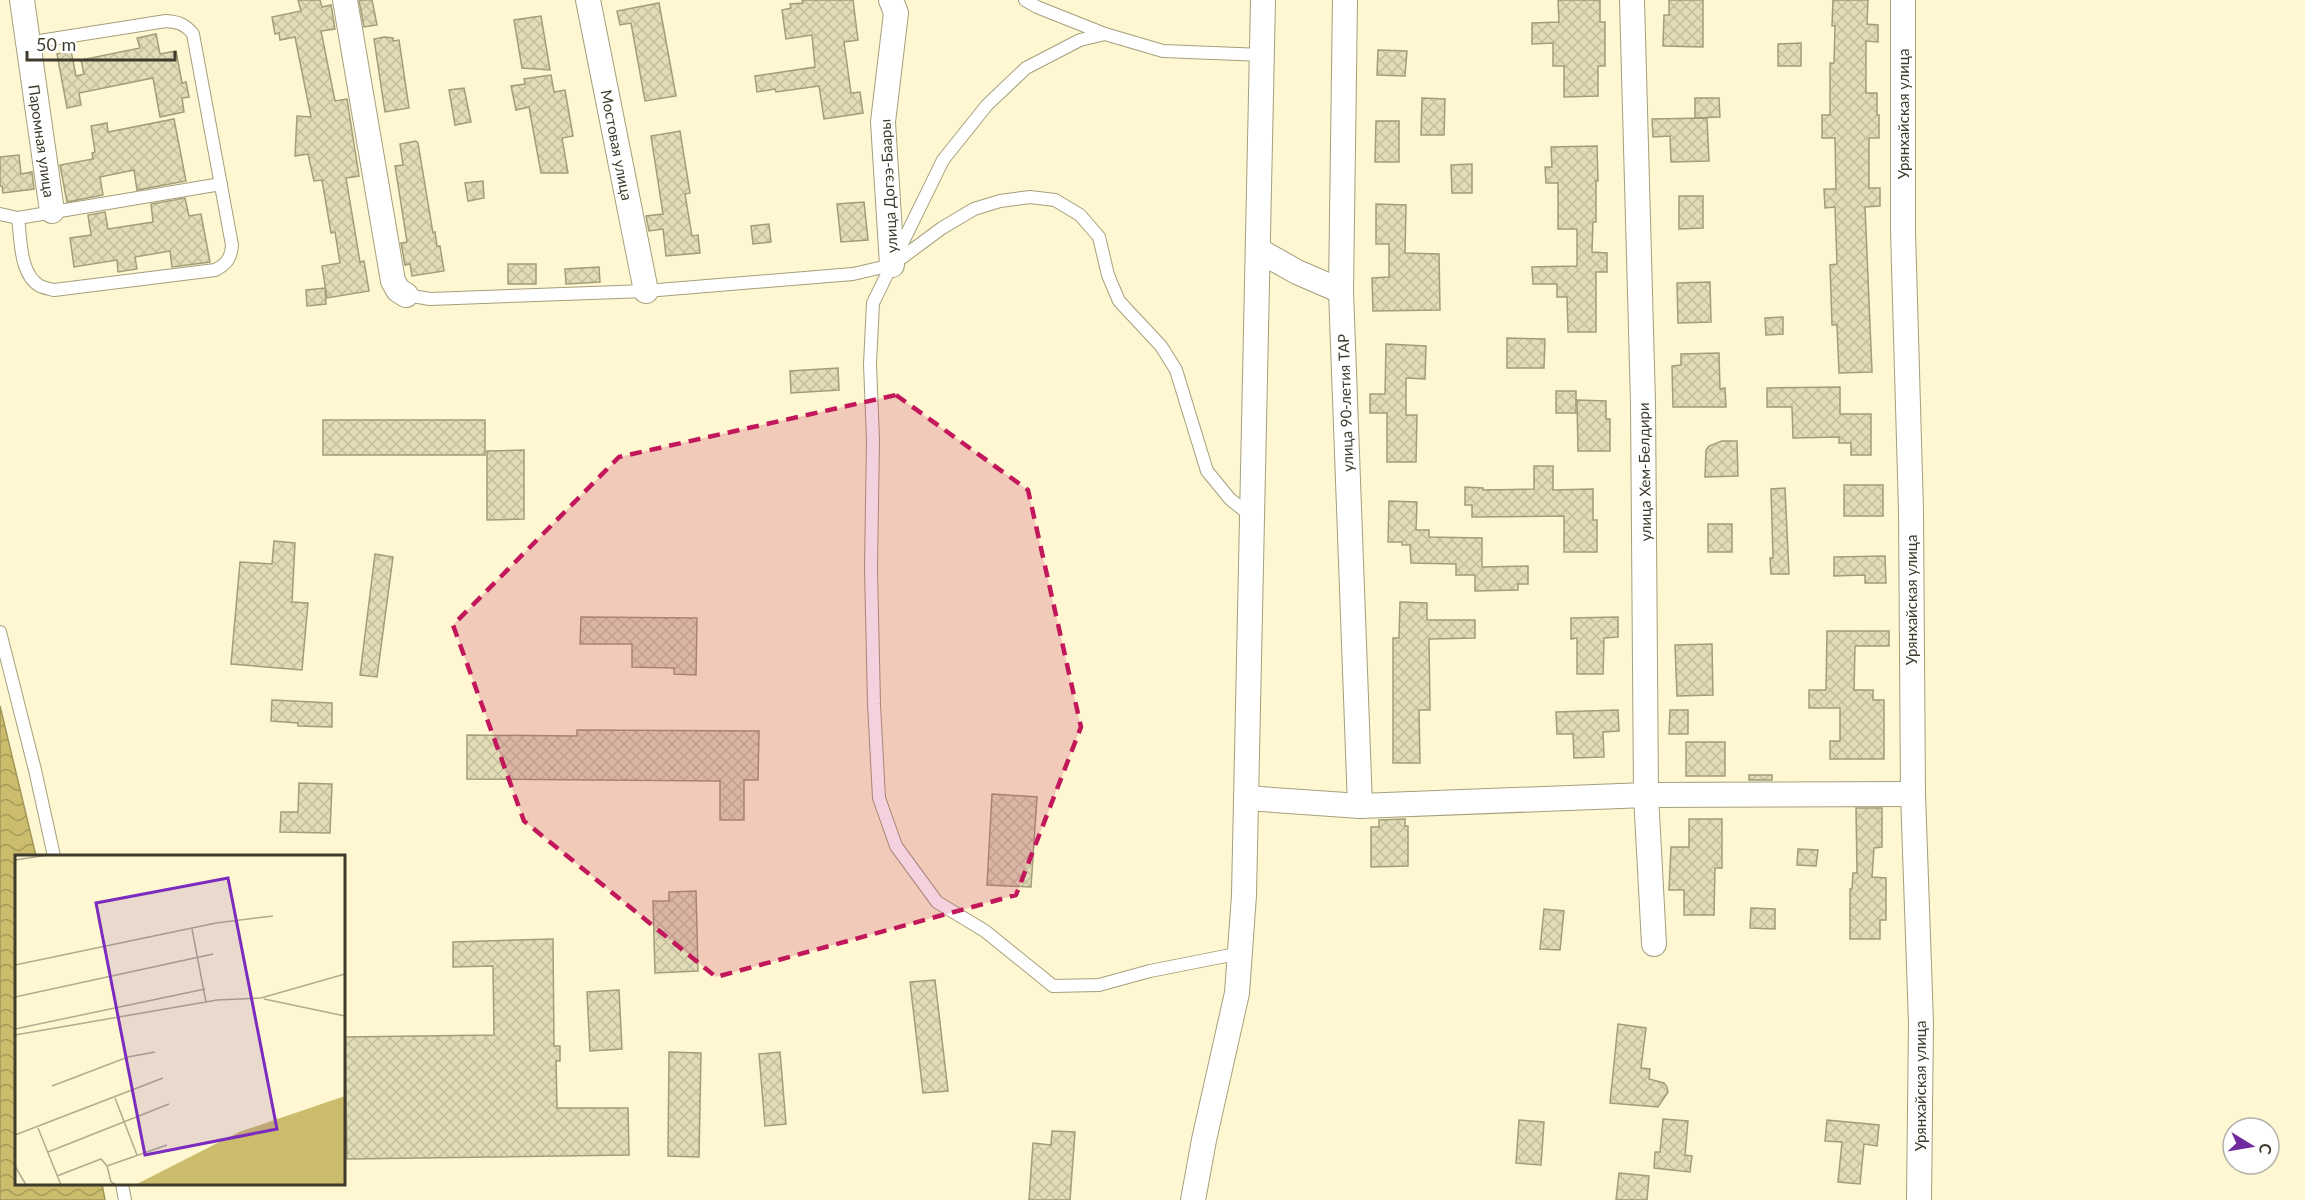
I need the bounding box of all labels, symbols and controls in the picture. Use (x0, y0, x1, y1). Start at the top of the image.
scale bar (27, 24, 176, 62)
text: 50 m (36, 33, 76, 55)
street label: Урянхайская улица (1894, 49, 1912, 179)
street label: Паромная улица (25, 83, 59, 199)
street label: Мостовая улица (597, 88, 637, 202)
street label: улица Догээ-Баары (876, 119, 900, 253)
street label: улица 90-летия ТАР (1334, 334, 1356, 472)
street label: улица Хем-Белдири (1634, 402, 1654, 542)
street label: Урянхайская улица (1902, 535, 1920, 665)
inset map (15, 855, 345, 1185)
street label: Урянхайская улица (1911, 1021, 1929, 1151)
north arrow (2221, 1116, 2281, 1176)
text: С (2256, 1142, 2277, 1156)

